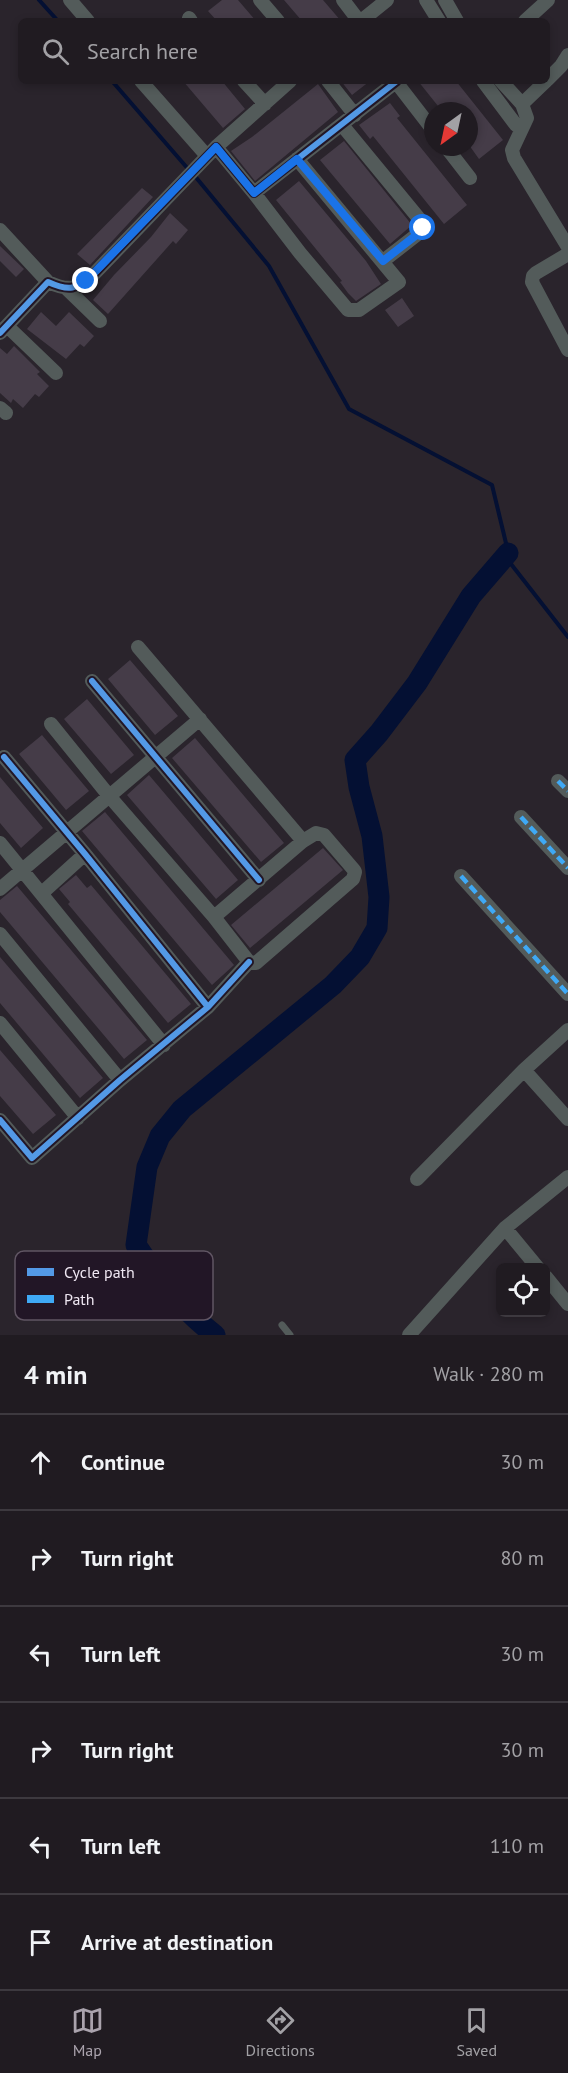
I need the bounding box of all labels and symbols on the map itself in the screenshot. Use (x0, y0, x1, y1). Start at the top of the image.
north arrow (424, 102, 478, 156)
route start (409, 214, 435, 240)
route end (72, 267, 98, 293)
legend (15, 1251, 213, 1320)
text: Cycle path (64, 1262, 135, 1282)
text: Path (64, 1289, 95, 1309)

